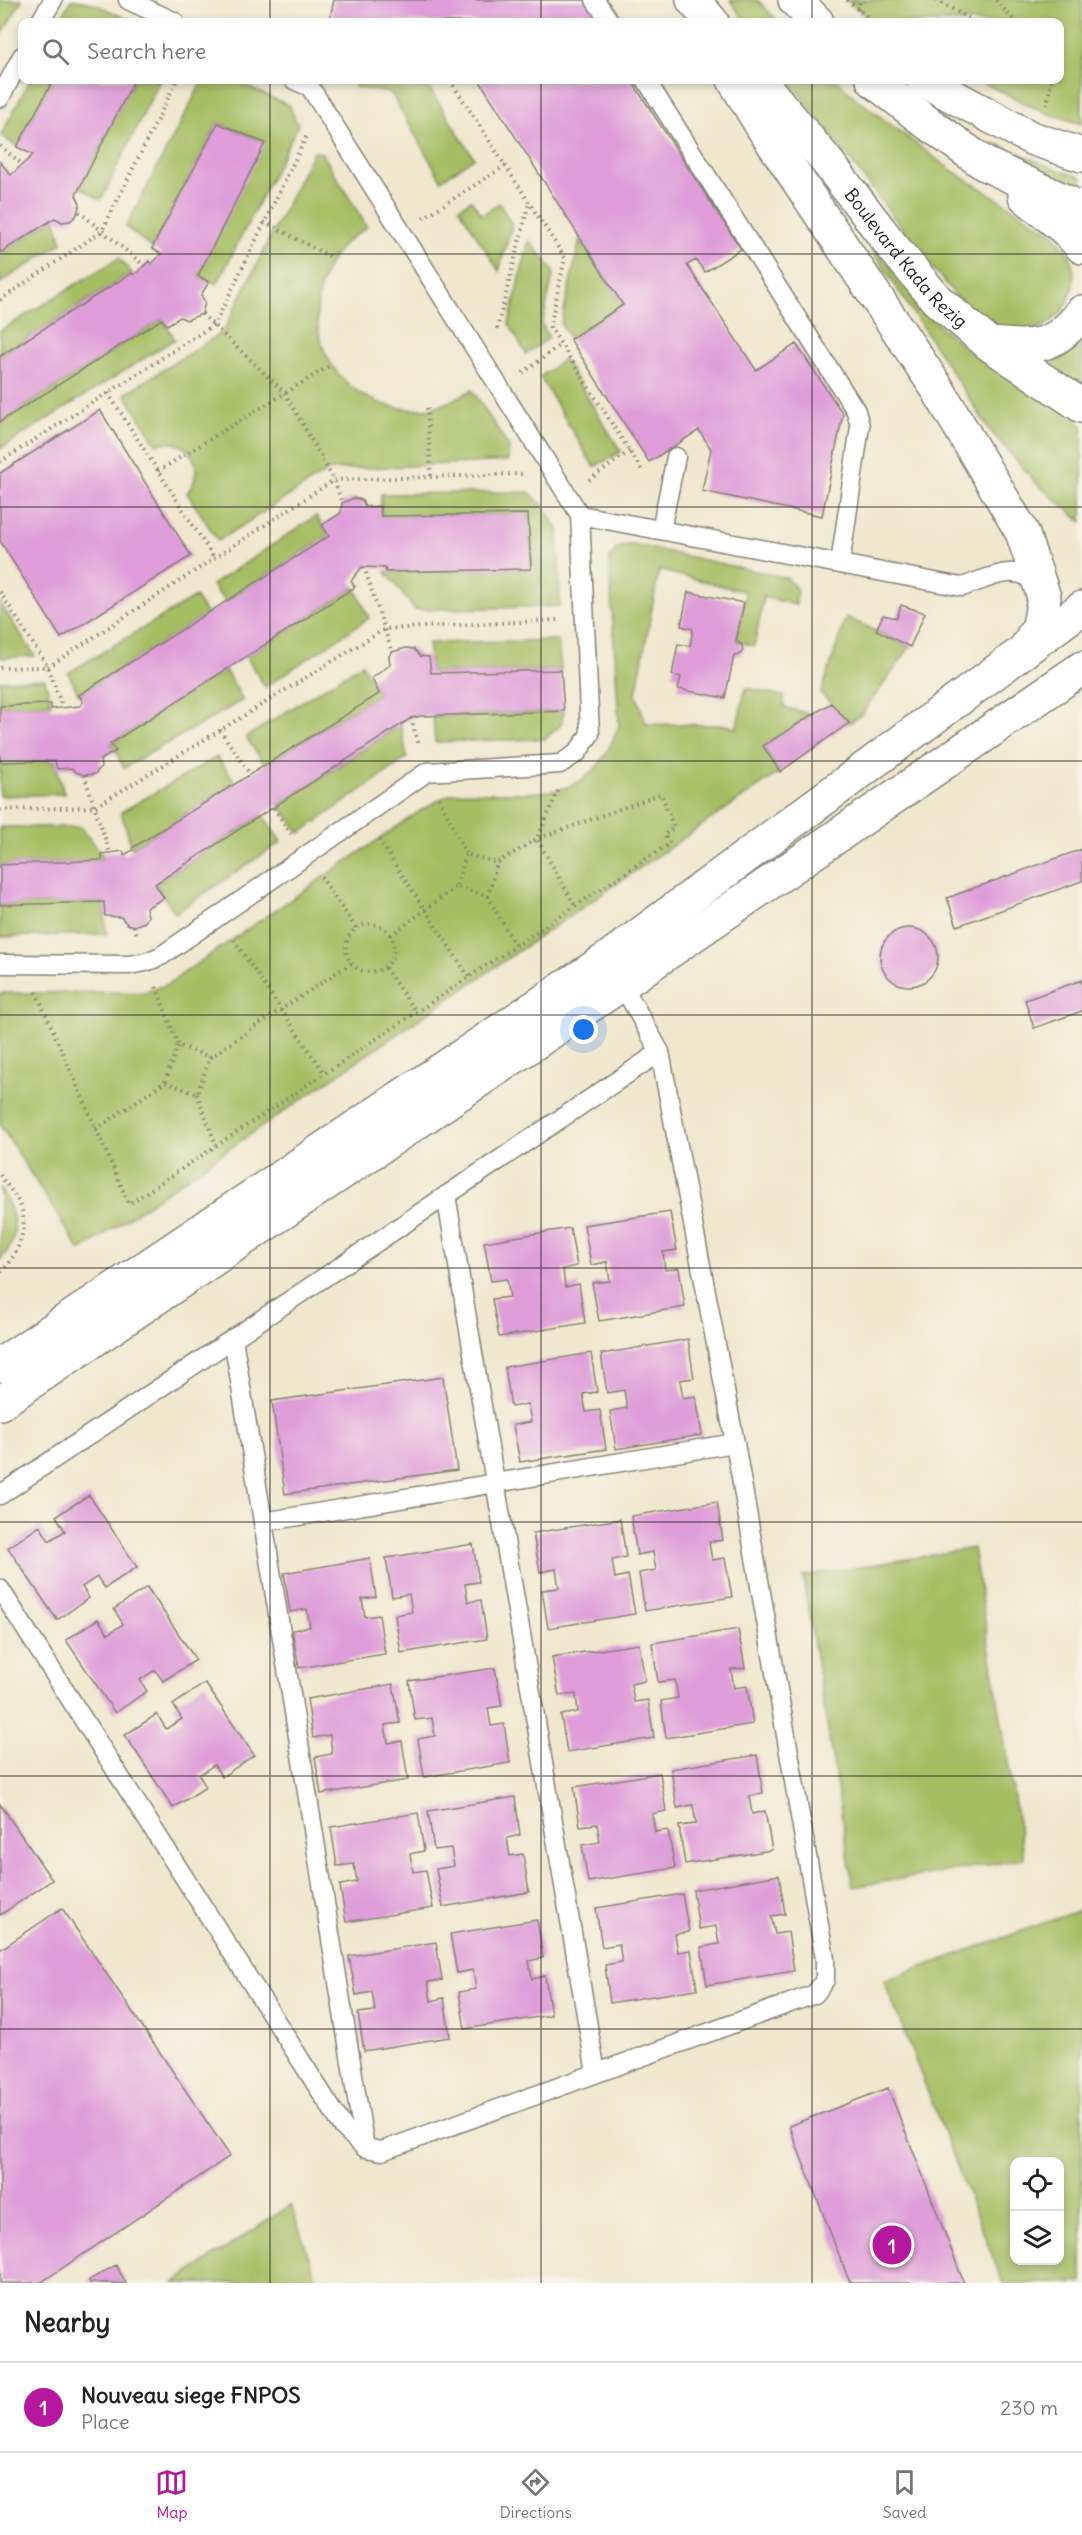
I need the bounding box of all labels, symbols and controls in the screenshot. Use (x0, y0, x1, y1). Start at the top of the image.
search box (18, 18, 1064, 84)
icon: search (39, 35, 72, 68)
text: Search here (87, 37, 206, 65)
street label: Boulevard Kada Rezig (840, 183, 972, 332)
your location (569, 1015, 598, 1044)
map controls (1010, 2157, 1064, 2265)
button: locate (1010, 2157, 1064, 2211)
button: layers (1010, 2211, 1064, 2265)
pin: 1 (872, 2222, 912, 2268)
text: Nearby (24, 2306, 110, 2339)
text: Nouveau siege FNPOS (81, 2381, 301, 2409)
text: 1 (40, 2395, 47, 2420)
text: 230 m (1000, 2395, 1058, 2420)
text: Place (81, 2409, 129, 2434)
tab: Map (155, 2466, 188, 2522)
tab: Directions (499, 2466, 572, 2522)
tab: Saved (883, 2466, 927, 2522)

